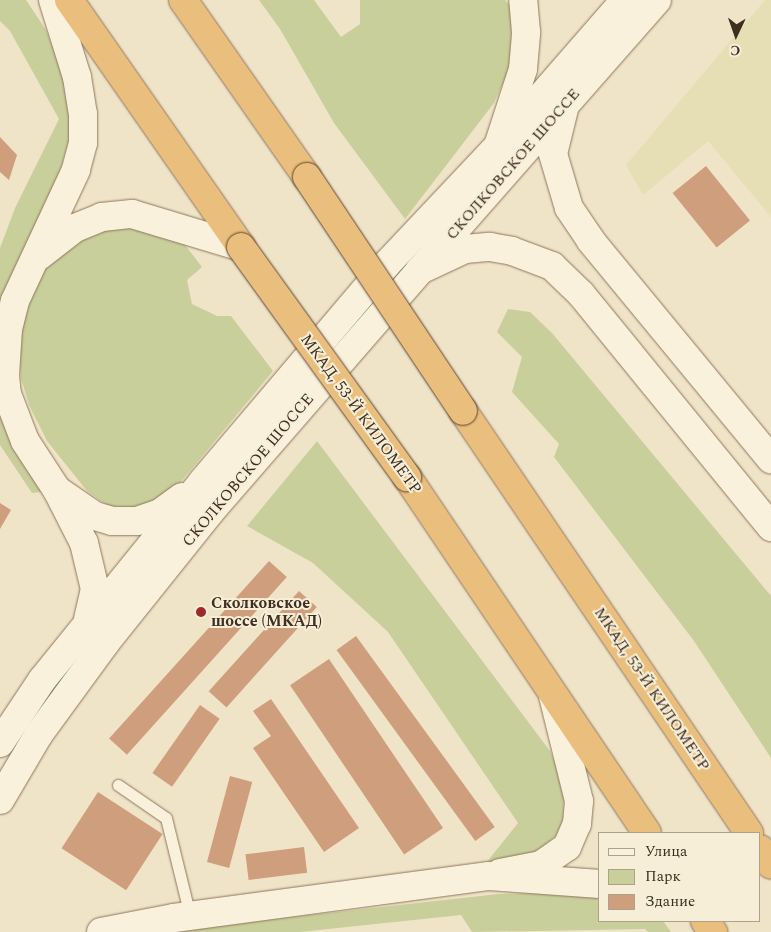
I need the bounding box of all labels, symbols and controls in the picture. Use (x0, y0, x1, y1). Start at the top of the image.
north arrow (711, 10, 761, 60)
text: С (730, 40, 741, 61)
street label: СКОЛКОВСКОЕ ШОССЕ (442, 84, 584, 244)
street label: МКАД, 53-Й КИЛОМЕТР (296, 330, 426, 498)
street label: СКОЛКОВСКОЕ ШОССЕ (178, 389, 318, 551)
place label: Сколковское шоссе (МКАД) (211, 593, 322, 631)
street label: МКАД, 53-Й КИЛОМЕТР (590, 604, 714, 774)
marker: Сколковское шоссе (МКАД) (195, 606, 207, 618)
legend (598, 832, 761, 922)
text: Улица (645, 840, 687, 863)
text: Парк (645, 865, 681, 888)
text: Здание (645, 890, 695, 913)

